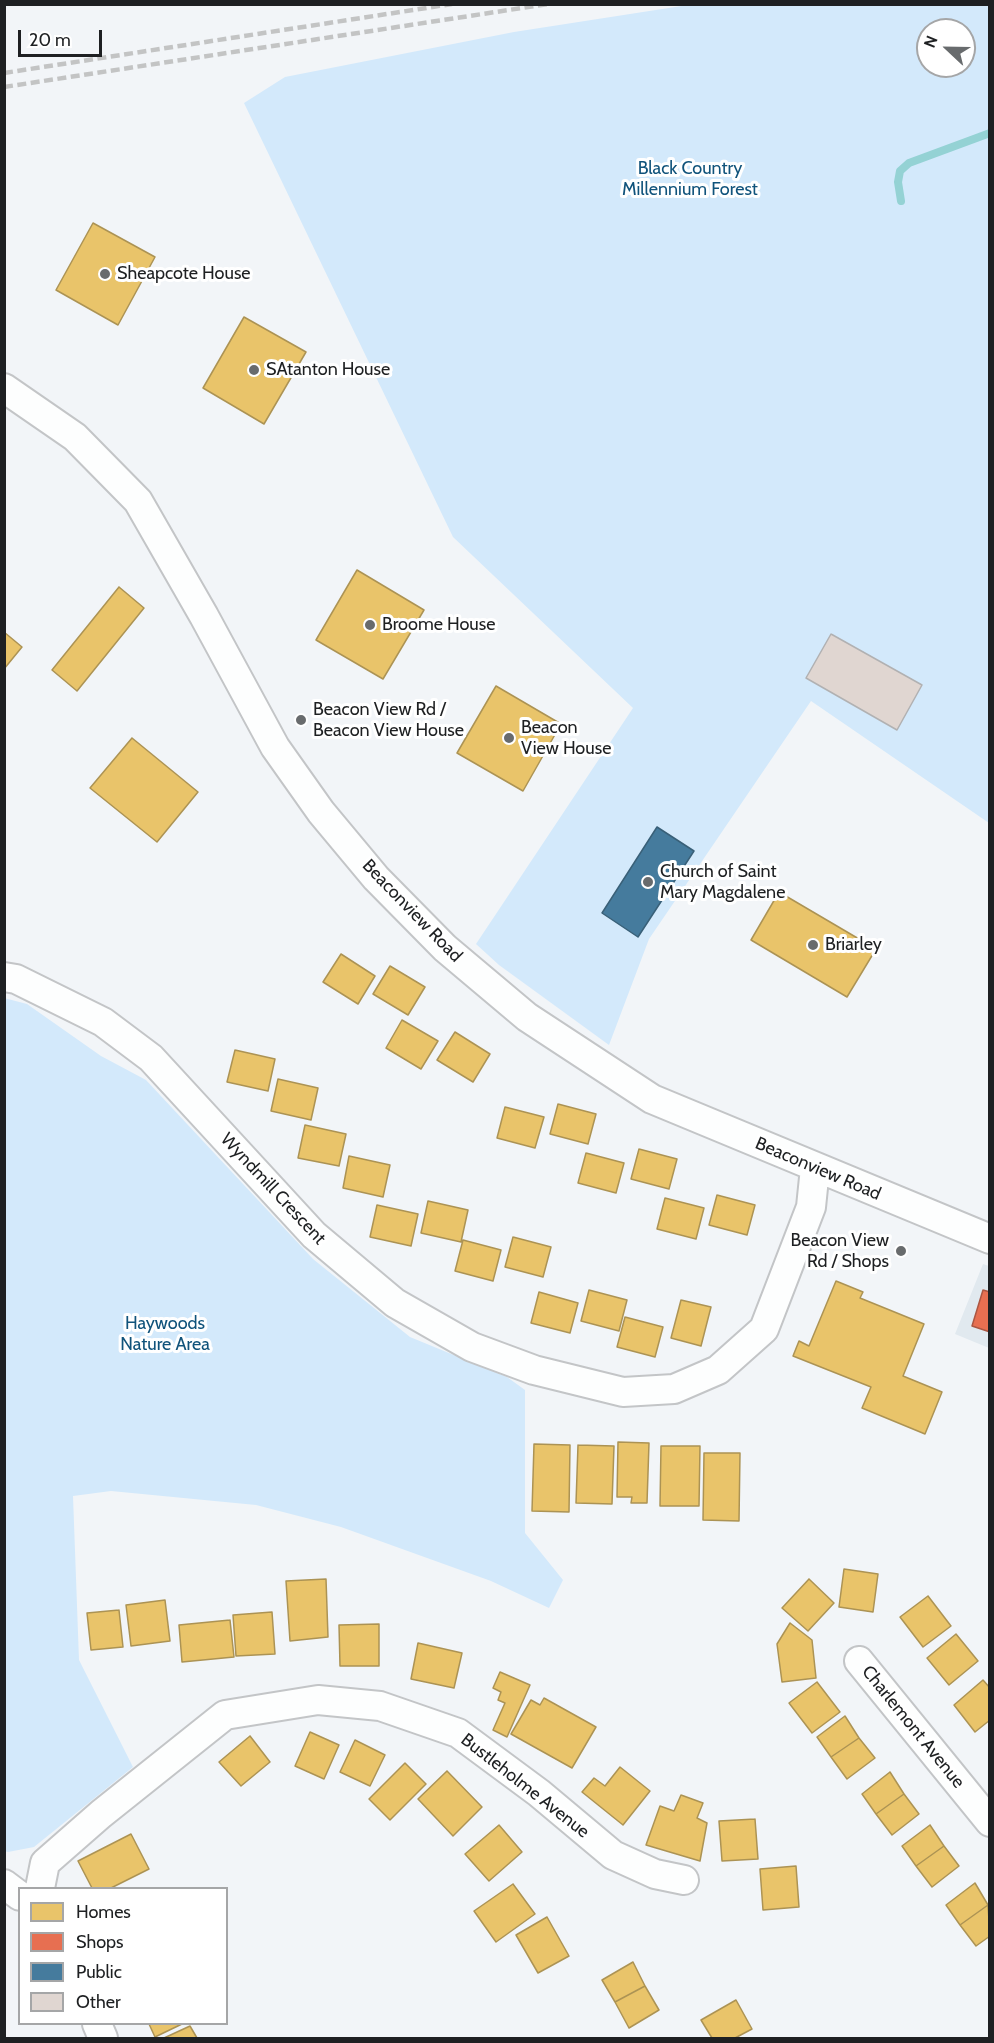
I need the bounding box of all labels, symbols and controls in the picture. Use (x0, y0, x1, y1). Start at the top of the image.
scale bar (21, 18, 105, 56)
north arrow (916, 18, 976, 78)
text: 20 m (29, 29, 71, 51)
text: N (920, 33, 942, 51)
park label: Black Country Millennium Forest (622, 158, 758, 201)
place label: Sheapcote House (117, 263, 251, 285)
marker: Sheapcote House (98, 267, 112, 281)
place label: SAtanton House (266, 359, 390, 381)
marker: SAtanton House (247, 363, 261, 377)
place label: Broome House (382, 614, 495, 636)
marker: Broome House (363, 618, 377, 632)
place label: Beacon View Rd / Beacon View House (313, 699, 464, 742)
marker: Beacon View Rd / Beacon View House (294, 713, 308, 727)
place label: Beacon View House (521, 717, 611, 760)
marker: Beacon View House (502, 731, 516, 745)
street label: Beaconview Road (358, 855, 466, 967)
place label: Church of Saint Mary Magdalene (660, 861, 785, 904)
marker: Church of Saint Mary Magdalene (641, 875, 655, 889)
place label: Briarley (825, 934, 882, 956)
marker: Briarley (806, 938, 820, 952)
street label: Wyndmill Crescent (216, 1129, 330, 1249)
street label: Beaconview Road (752, 1133, 884, 1205)
place label: Beacon View Rd / Shops (790, 1230, 889, 1272)
marker: Beacon View Rd / Shops (894, 1244, 908, 1258)
park label: Haywoods Nature Area (120, 1313, 210, 1356)
street label: Charlemont Avenue (857, 1661, 969, 1793)
street label: Bustleholme Avenue (456, 1729, 594, 1843)
legend (18, 1887, 228, 2025)
text: Homes (76, 1901, 131, 1923)
text: Shops (76, 1931, 124, 1953)
text: Public (76, 1961, 122, 1983)
text: Other (76, 1991, 121, 2013)

